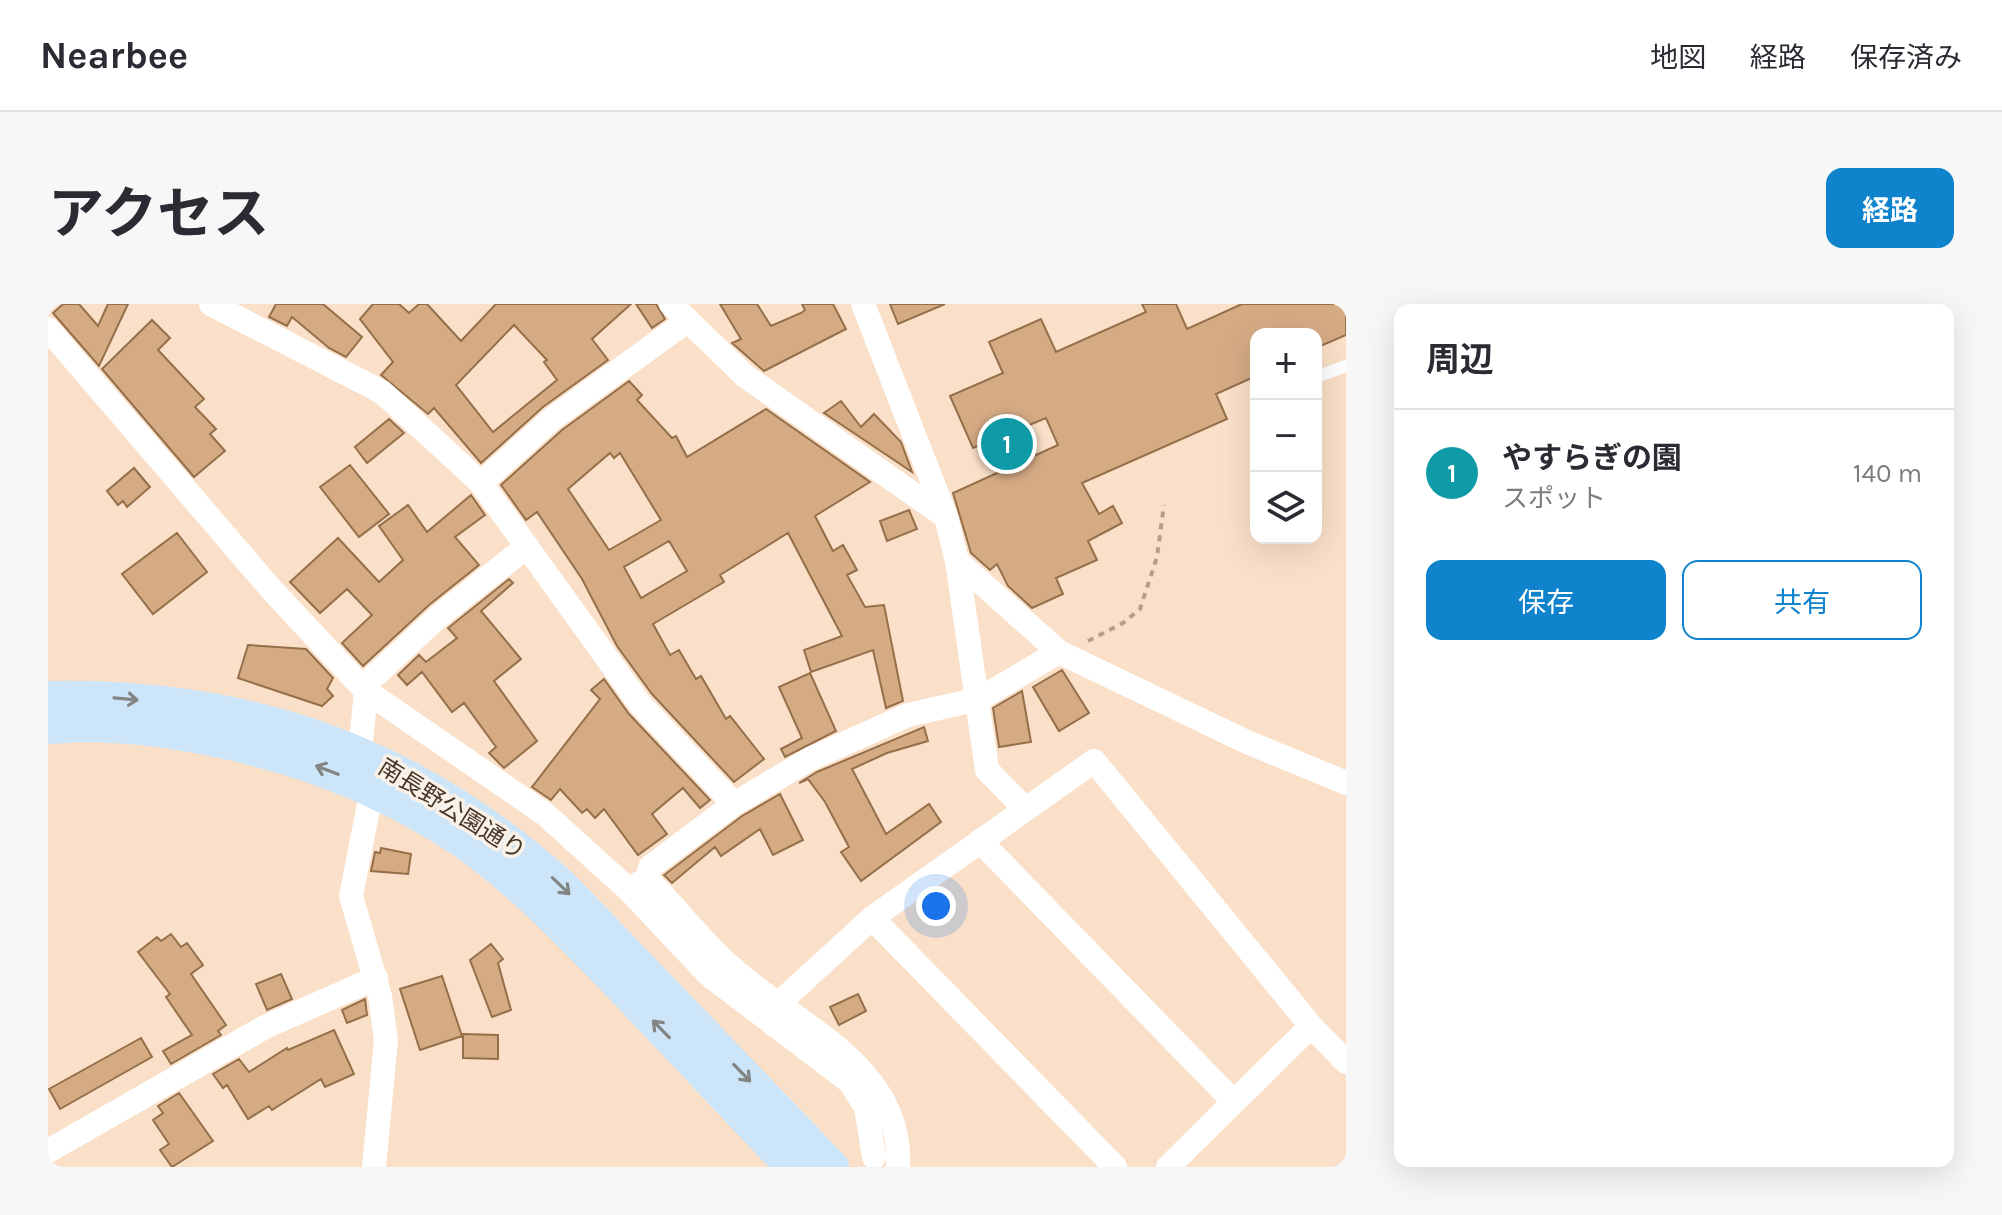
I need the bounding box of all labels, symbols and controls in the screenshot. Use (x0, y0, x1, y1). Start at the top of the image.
text: Nearbee (40, 33, 188, 78)
text: 地図 (1650, 41, 1706, 74)
text: 経路 (1750, 41, 1806, 74)
text: 保存済み (1850, 41, 1962, 74)
button: 経路 (1826, 168, 1954, 248)
text: アクセス (48, 182, 269, 247)
map controls (1250, 328, 1322, 544)
button: + (1250, 328, 1322, 400)
text: 周辺 (1426, 340, 1494, 380)
button: − (1250, 400, 1322, 472)
pin: 1 (981, 414, 1033, 474)
text: やすらぎの園 (1502, 440, 1682, 476)
text: 1 (1447, 458, 1457, 489)
text: 140 m (1853, 458, 1922, 489)
button: layers (1250, 472, 1322, 544)
text: スポット (1502, 483, 1606, 514)
button: 保存 (1426, 560, 1666, 640)
button: 共有 (1682, 560, 1922, 640)
one-way arrow (112, 692, 139, 707)
street label: 南長野公園通り (373, 753, 531, 865)
one-way arrow (315, 762, 340, 776)
one-way arrow (551, 876, 570, 895)
your location (916, 886, 956, 926)
one-way arrow (653, 1020, 671, 1040)
one-way arrow (732, 1063, 751, 1083)

